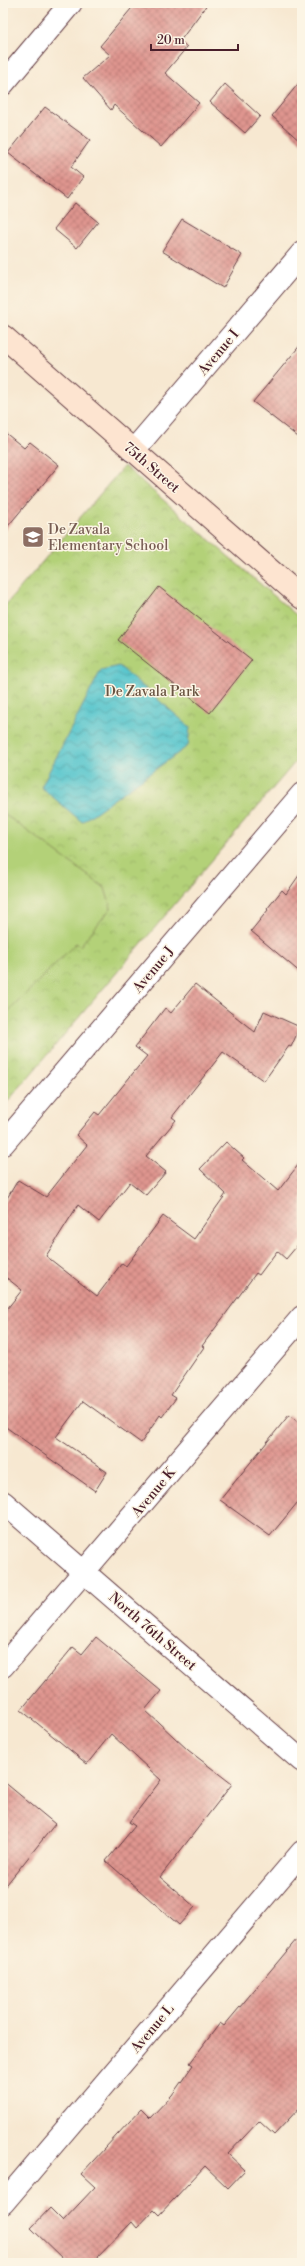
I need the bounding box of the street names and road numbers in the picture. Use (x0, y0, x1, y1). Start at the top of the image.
street label: Avenue I (194, 326, 244, 380)
street label: 75th Street (119, 438, 183, 497)
street label: Avenue J (128, 943, 178, 997)
street label: Avenue K (127, 1464, 180, 1522)
street label: North 76th Street (105, 1589, 200, 1675)
street label: Avenue L (126, 2001, 178, 2058)

